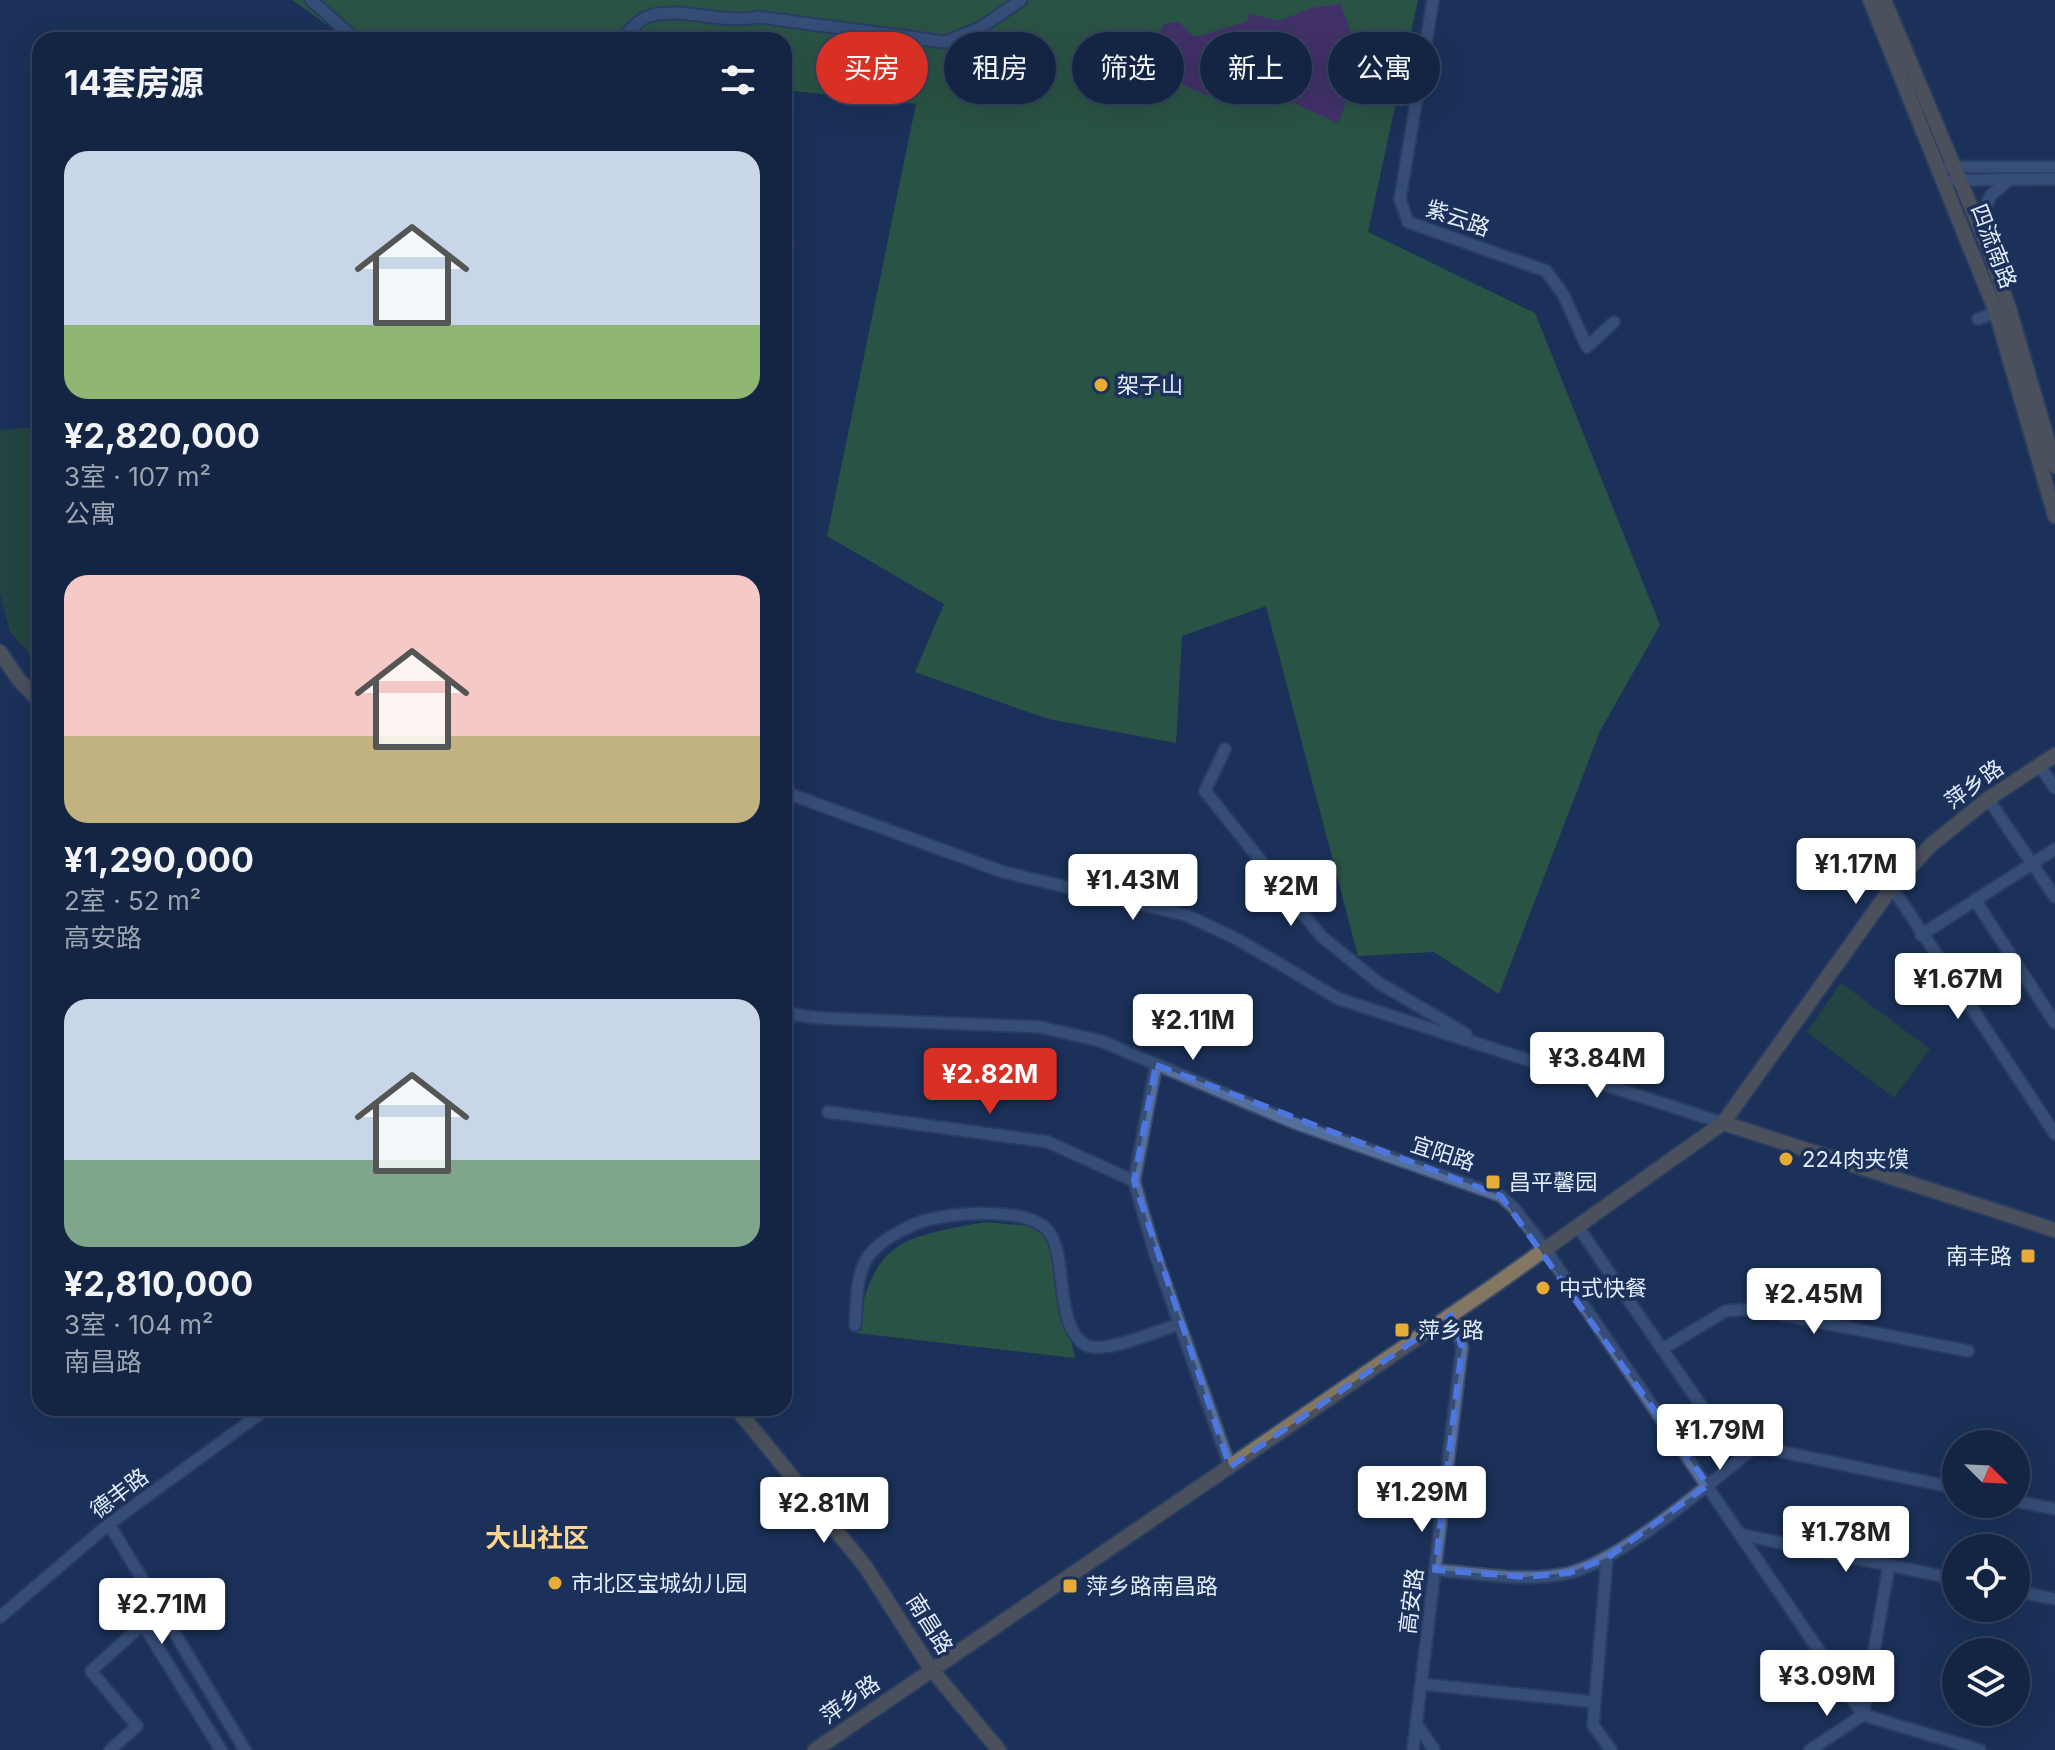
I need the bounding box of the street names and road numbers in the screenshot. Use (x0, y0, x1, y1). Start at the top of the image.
street label: 紫云路 (1423, 195, 1493, 241)
street label: 四流南路 (1966, 200, 2022, 292)
street label: 萍乡路 (1940, 754, 2008, 814)
street label: 宜阳路 (1408, 1130, 1478, 1176)
street label: 德丰路 (85, 1463, 153, 1523)
street label: 高安路 (1394, 1567, 1428, 1635)
street label: 南昌路 (901, 1589, 959, 1659)
street label: 萍乡路 (816, 1669, 884, 1729)

